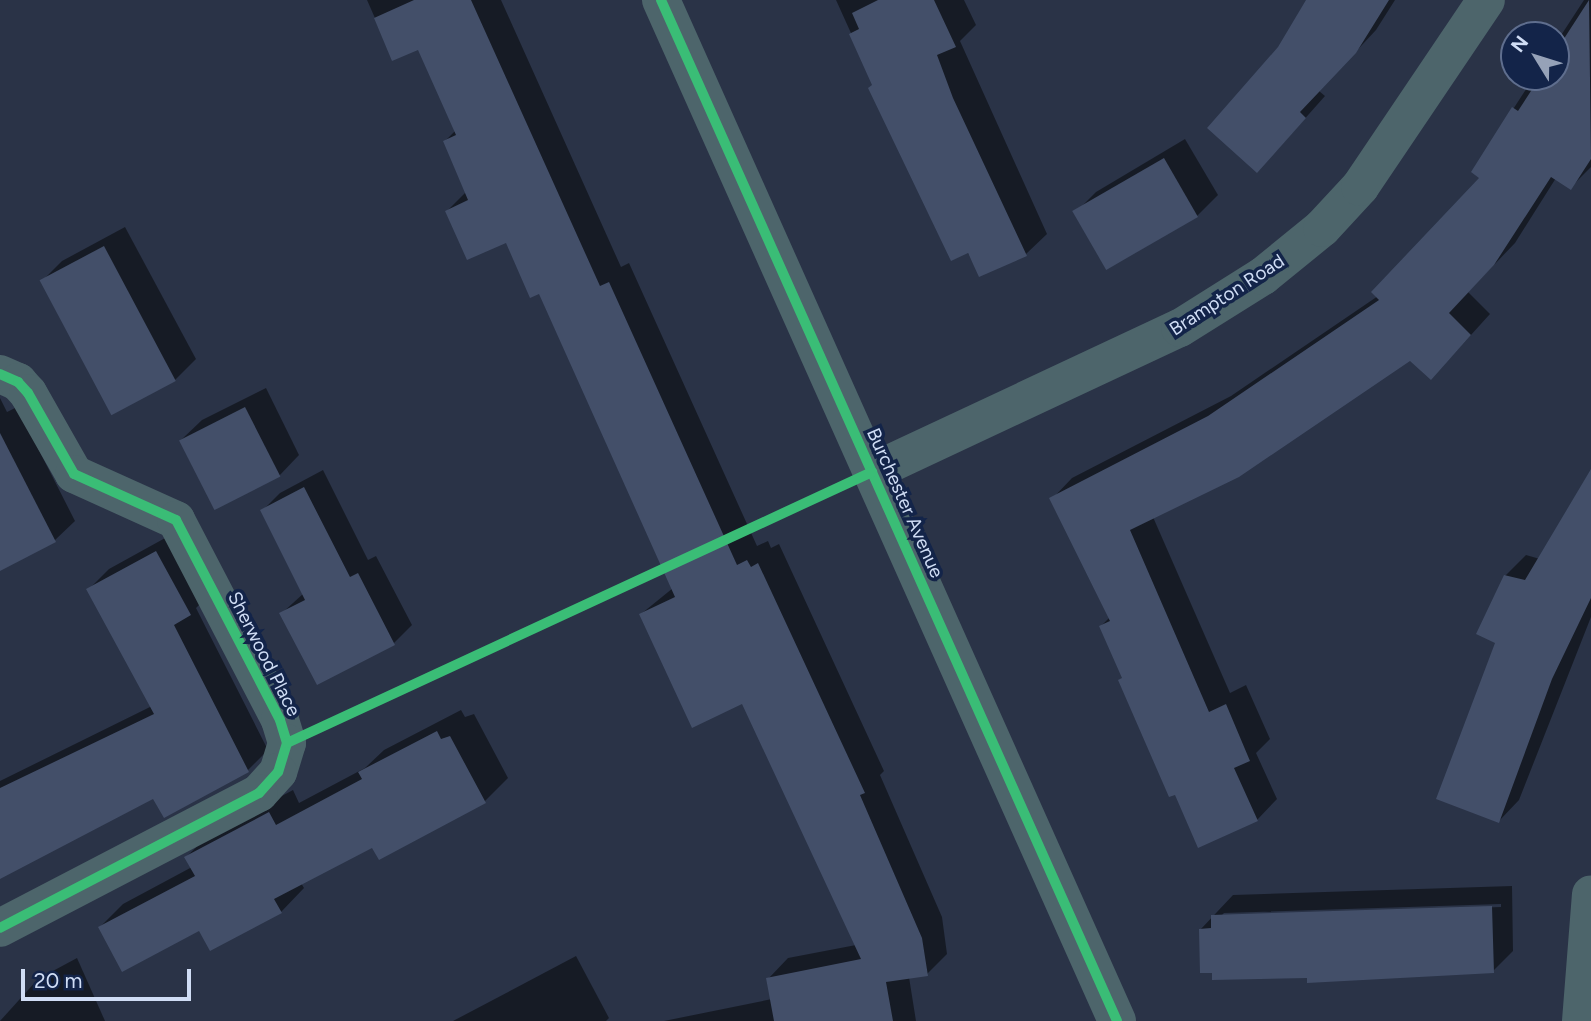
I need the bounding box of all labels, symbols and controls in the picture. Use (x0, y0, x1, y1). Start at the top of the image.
north arrow (1500, 21, 1570, 91)
text: N (1506, 31, 1533, 57)
street label: Brampton Road (1165, 249, 1289, 341)
street label: Burchester Avenue (862, 425, 948, 581)
street label: Sherwood Place (223, 588, 305, 720)
scale bar (24, 954, 194, 998)
text: 20 m (34, 968, 82, 993)

